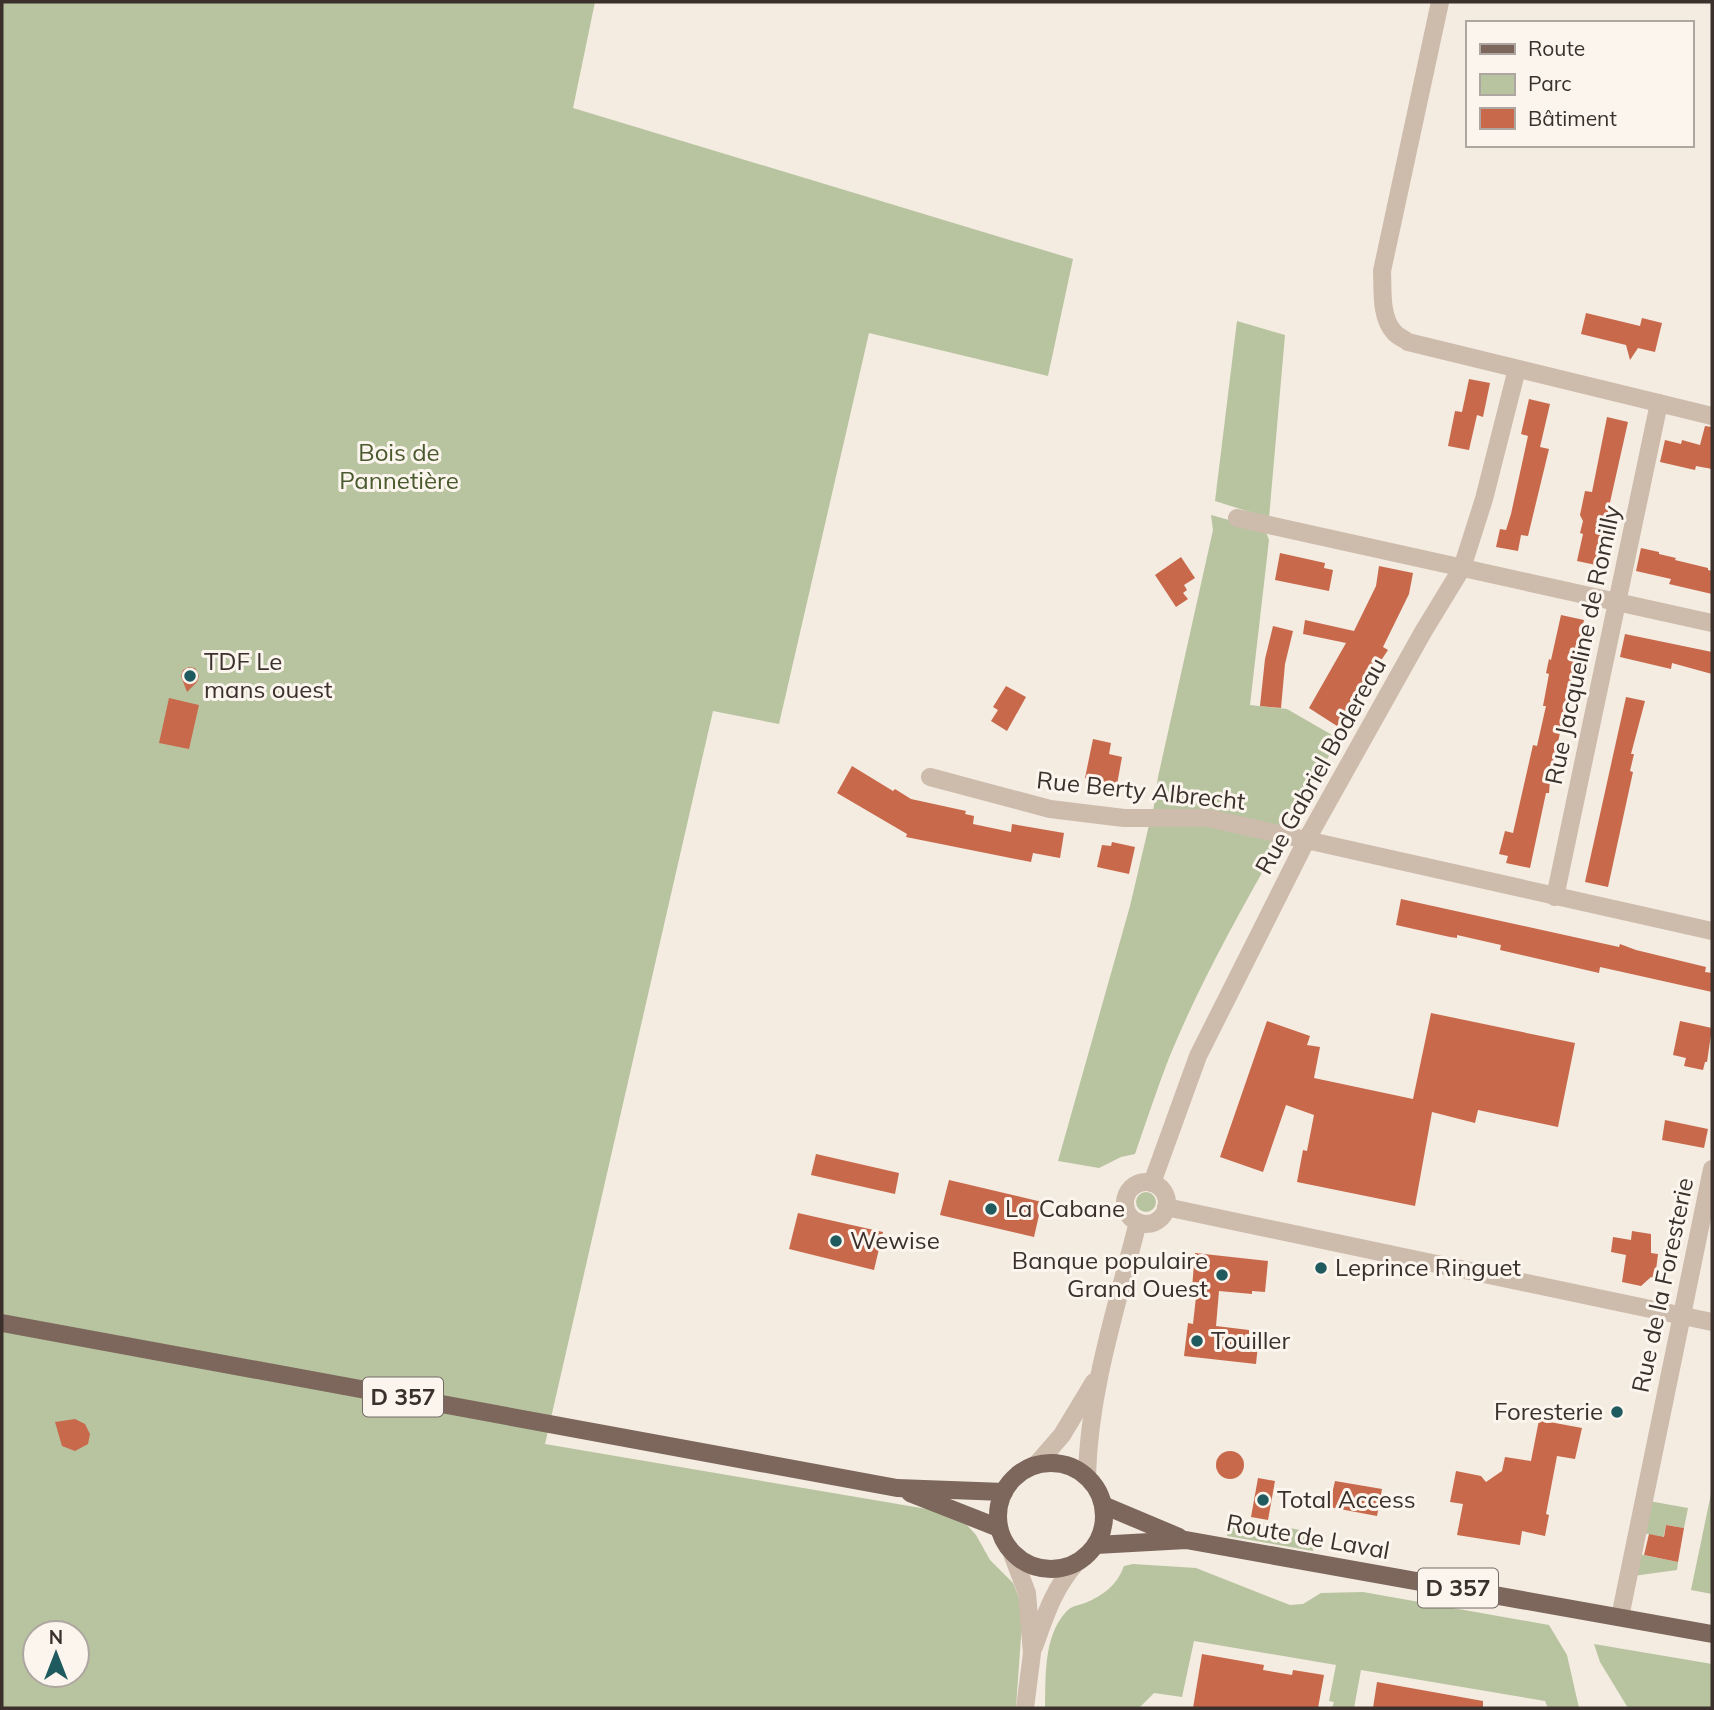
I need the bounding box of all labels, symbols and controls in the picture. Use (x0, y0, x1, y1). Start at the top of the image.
legend (1466, 21, 1693, 147)
text: Route (1528, 35, 1585, 61)
text: Parc (1528, 70, 1572, 96)
text: Bâtiment (1528, 105, 1617, 131)
park label: Bois de Pannetière (339, 437, 459, 495)
street label: Rue Jacqueline de Romilly (1538, 502, 1626, 787)
place label: TDF Le mans ouest (204, 646, 333, 704)
street label: Rue Gabriel Bodereau (1248, 652, 1392, 879)
marker: TDF Le mans ouest (182, 668, 198, 684)
street label: Rue Berty Albrecht (1035, 764, 1247, 816)
street label: Rue de la Foresterie (1625, 1175, 1699, 1395)
place label: La Cabane (1005, 1193, 1125, 1223)
marker: La Cabane (983, 1201, 999, 1217)
place label: Wewise (850, 1225, 940, 1255)
marker: Wewise (828, 1233, 844, 1249)
place label: Banque populaire Grand Ouest (1012, 1245, 1208, 1303)
place label: Leprince Ringuet (1335, 1252, 1521, 1282)
marker: Leprince Ringuet (1313, 1260, 1329, 1276)
marker: Banque populaire Grand Ouest (1214, 1267, 1230, 1283)
place label: Touiller (1211, 1325, 1290, 1355)
marker: Touiller (1189, 1333, 1205, 1349)
road number: D 357 (363, 1378, 443, 1416)
place label: Foresterie (1494, 1396, 1603, 1426)
marker: Foresterie (1609, 1404, 1625, 1420)
place label: Total Access (1277, 1484, 1416, 1514)
marker: Total Access (1255, 1492, 1271, 1508)
street label: Route de Laval (1224, 1507, 1392, 1565)
road number: D 357 (1418, 1568, 1498, 1608)
north arrow (21, 1619, 91, 1689)
text: N (49, 1625, 63, 1649)

